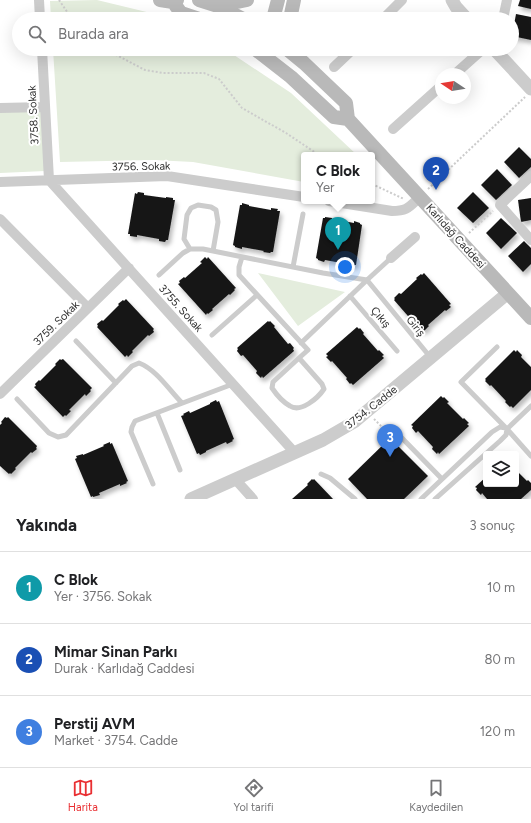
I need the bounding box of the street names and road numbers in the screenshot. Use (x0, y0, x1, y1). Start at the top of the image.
street label: 3758. Sokak (25, 84, 42, 145)
street label: 3756. Sokak (112, 159, 171, 174)
street label: Karlıdağ Caddesi (423, 201, 488, 271)
street label: 3755. Sokak (156, 282, 206, 335)
street label: 3759. Sokak (31, 298, 82, 348)
street label: Çıkış (368, 304, 393, 330)
street label: Giriş (404, 314, 428, 339)
street label: 3754. Cadde (343, 383, 400, 432)

